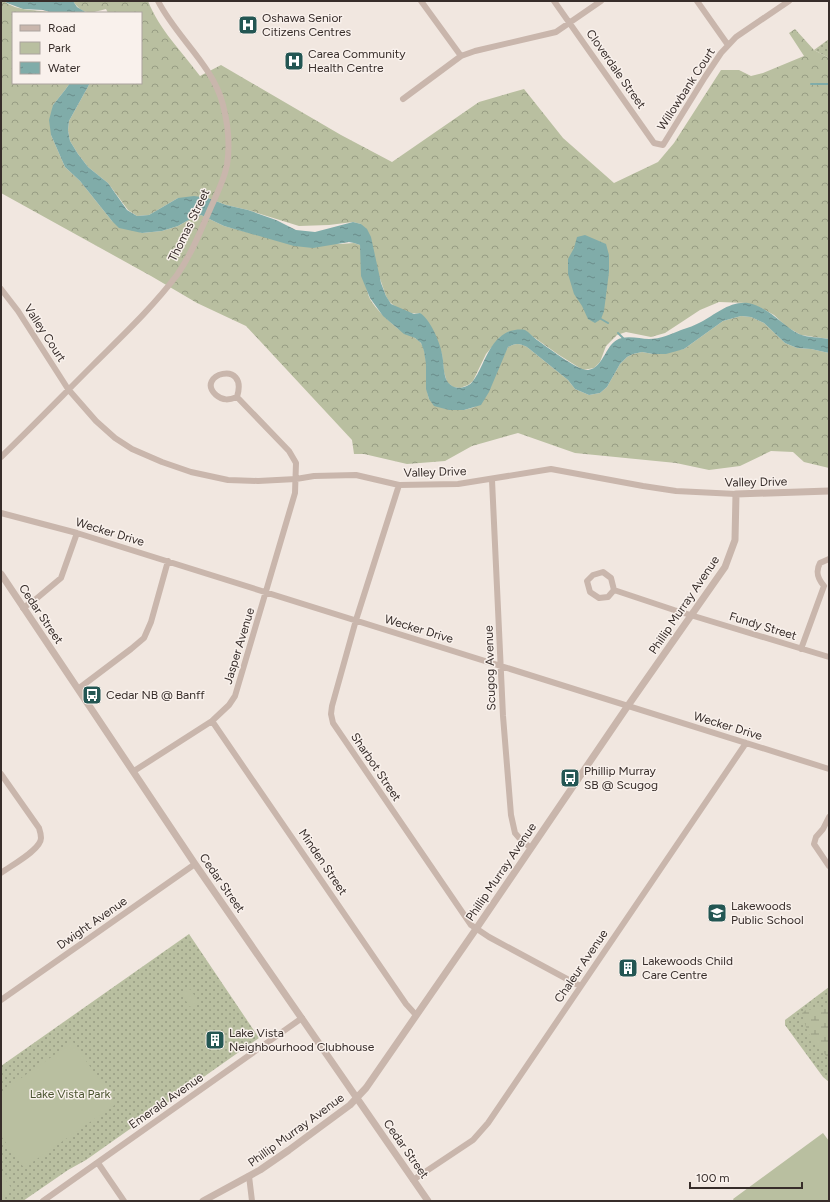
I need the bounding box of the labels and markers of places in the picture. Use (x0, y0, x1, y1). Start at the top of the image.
place label: Oshawa Senior Citizens Centres (262, 11, 351, 39)
hospital icon: Oshawa Senior Citizens Centres (237, 14, 259, 36)
place label: Carea Community Health Centre (308, 47, 406, 75)
hospital icon: Carea Community Health Centre (283, 50, 305, 72)
bus stop icon: Cedar NB @ Banff (81, 684, 103, 706)
place label: Cedar NB @ Banff (106, 688, 205, 702)
place label: Phillip Murray SB @ Scugog (584, 764, 658, 792)
bus stop icon: Phillip Murray SB @ Scugog (559, 767, 581, 789)
place label: Lakewoods Public School (731, 899, 804, 927)
school or university icon: Lakewoods Public School (706, 902, 728, 924)
place label: Lakewoods Child Care Centre (642, 954, 733, 982)
building icon: Lakewoods Child Care Centre (617, 957, 639, 979)
place label: Lake Vista Neighbourhood Clubhouse (229, 1026, 375, 1054)
building icon: Lake Vista Neighbourhood Clubhouse (204, 1029, 226, 1051)

